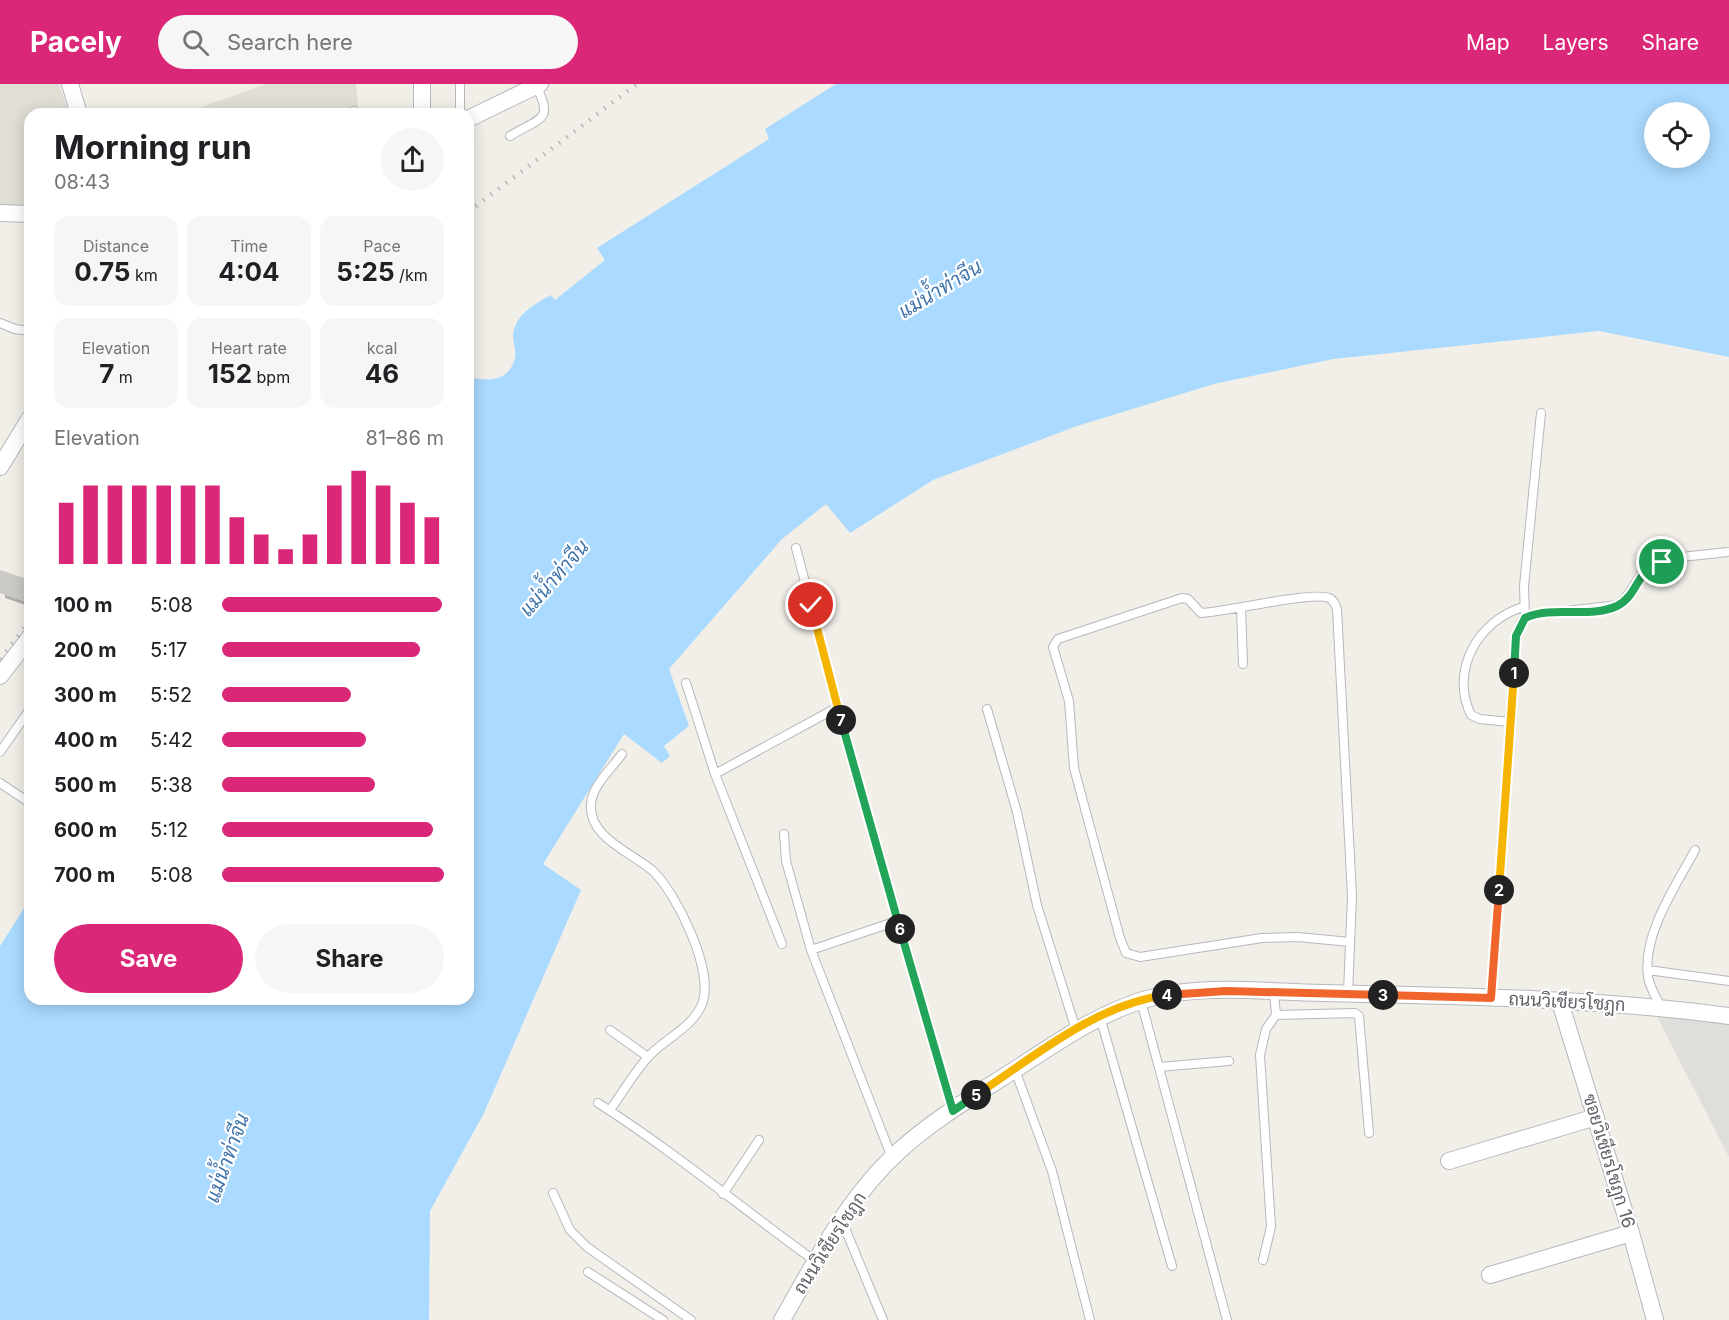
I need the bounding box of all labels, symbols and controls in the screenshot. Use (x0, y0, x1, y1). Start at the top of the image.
search box (158, 15, 578, 69)
text: Pacely (30, 25, 122, 59)
icon: search (179, 26, 212, 59)
text: Search here (227, 29, 353, 55)
text: Map (1466, 30, 1510, 55)
text: Layers (1543, 30, 1609, 55)
text: Share (1642, 30, 1699, 55)
map controls (1644, 102, 1710, 168)
button: locate (1644, 102, 1710, 168)
text: Morning run (54, 127, 252, 167)
button: share (381, 128, 444, 191)
text: 08:43 (54, 170, 110, 194)
text: Distance (83, 236, 149, 256)
text: Time (230, 236, 268, 256)
text: Pace (363, 236, 401, 256)
water label: แม่น้ำท่าจีน (891, 249, 986, 323)
text: 0.75 (74, 256, 130, 287)
text: 4:04 (218, 256, 280, 287)
text: 5:25 (336, 256, 395, 287)
text: km (130, 265, 158, 285)
text: /km (395, 265, 428, 285)
text: Elevation (82, 338, 150, 358)
text: Heart rate (211, 338, 287, 358)
text: kcal (367, 338, 397, 358)
text: 7 (99, 358, 114, 389)
text: 152 (208, 358, 252, 389)
text: 46 (365, 358, 399, 389)
text: m (114, 367, 133, 387)
text: bpm (252, 367, 290, 387)
text: Elevation (54, 426, 140, 450)
text: 81–86 m (366, 426, 444, 450)
water label: แม่น้ำท่าจีน (510, 531, 594, 621)
pin (1636, 536, 1687, 587)
icon: arrive (1645, 545, 1678, 578)
pin (785, 579, 836, 630)
icon: check (794, 588, 827, 621)
text: 100 m (54, 593, 113, 617)
text: 5:08 (150, 593, 193, 617)
text: 200 m (54, 638, 117, 662)
text: 5:17 (150, 638, 187, 662)
pin: 1 (1499, 658, 1529, 688)
text: 1 (1511, 663, 1517, 683)
text: 300 m (54, 683, 117, 707)
text: 5:52 (150, 683, 192, 707)
pin: 7 (826, 705, 856, 735)
text: 7 (836, 710, 846, 730)
text: 400 m (54, 728, 118, 752)
text: 5:42 (150, 728, 193, 752)
text: 500 m (54, 773, 117, 797)
text: 5:38 (150, 773, 193, 797)
text: 600 m (54, 818, 117, 842)
text: 5:12 (150, 818, 188, 842)
text: 700 m (54, 863, 115, 887)
text: 5:08 (150, 863, 193, 887)
pin: 2 (1484, 875, 1514, 905)
text: 2 (1494, 880, 1504, 900)
pin: 6 (885, 914, 915, 944)
text: 6 (895, 919, 905, 939)
button: Save (54, 924, 243, 993)
button: Share (255, 924, 444, 993)
pin: 4 (1152, 980, 1182, 1010)
pin: 3 (1368, 980, 1398, 1010)
text: 4 (1162, 985, 1172, 1005)
text: 3 (1378, 985, 1388, 1005)
street label: ถนนวิเชียรโชฎก (1508, 986, 1626, 1017)
pin: 5 (961, 1080, 991, 1110)
text: 5 (971, 1085, 981, 1105)
street label: ซอยวิเชียรโชฎก 16 (1577, 1091, 1642, 1231)
water label: แม่น้ำท่าจีน (194, 1108, 254, 1206)
street label: ถนนวิเชียรโชฎก (787, 1187, 872, 1299)

